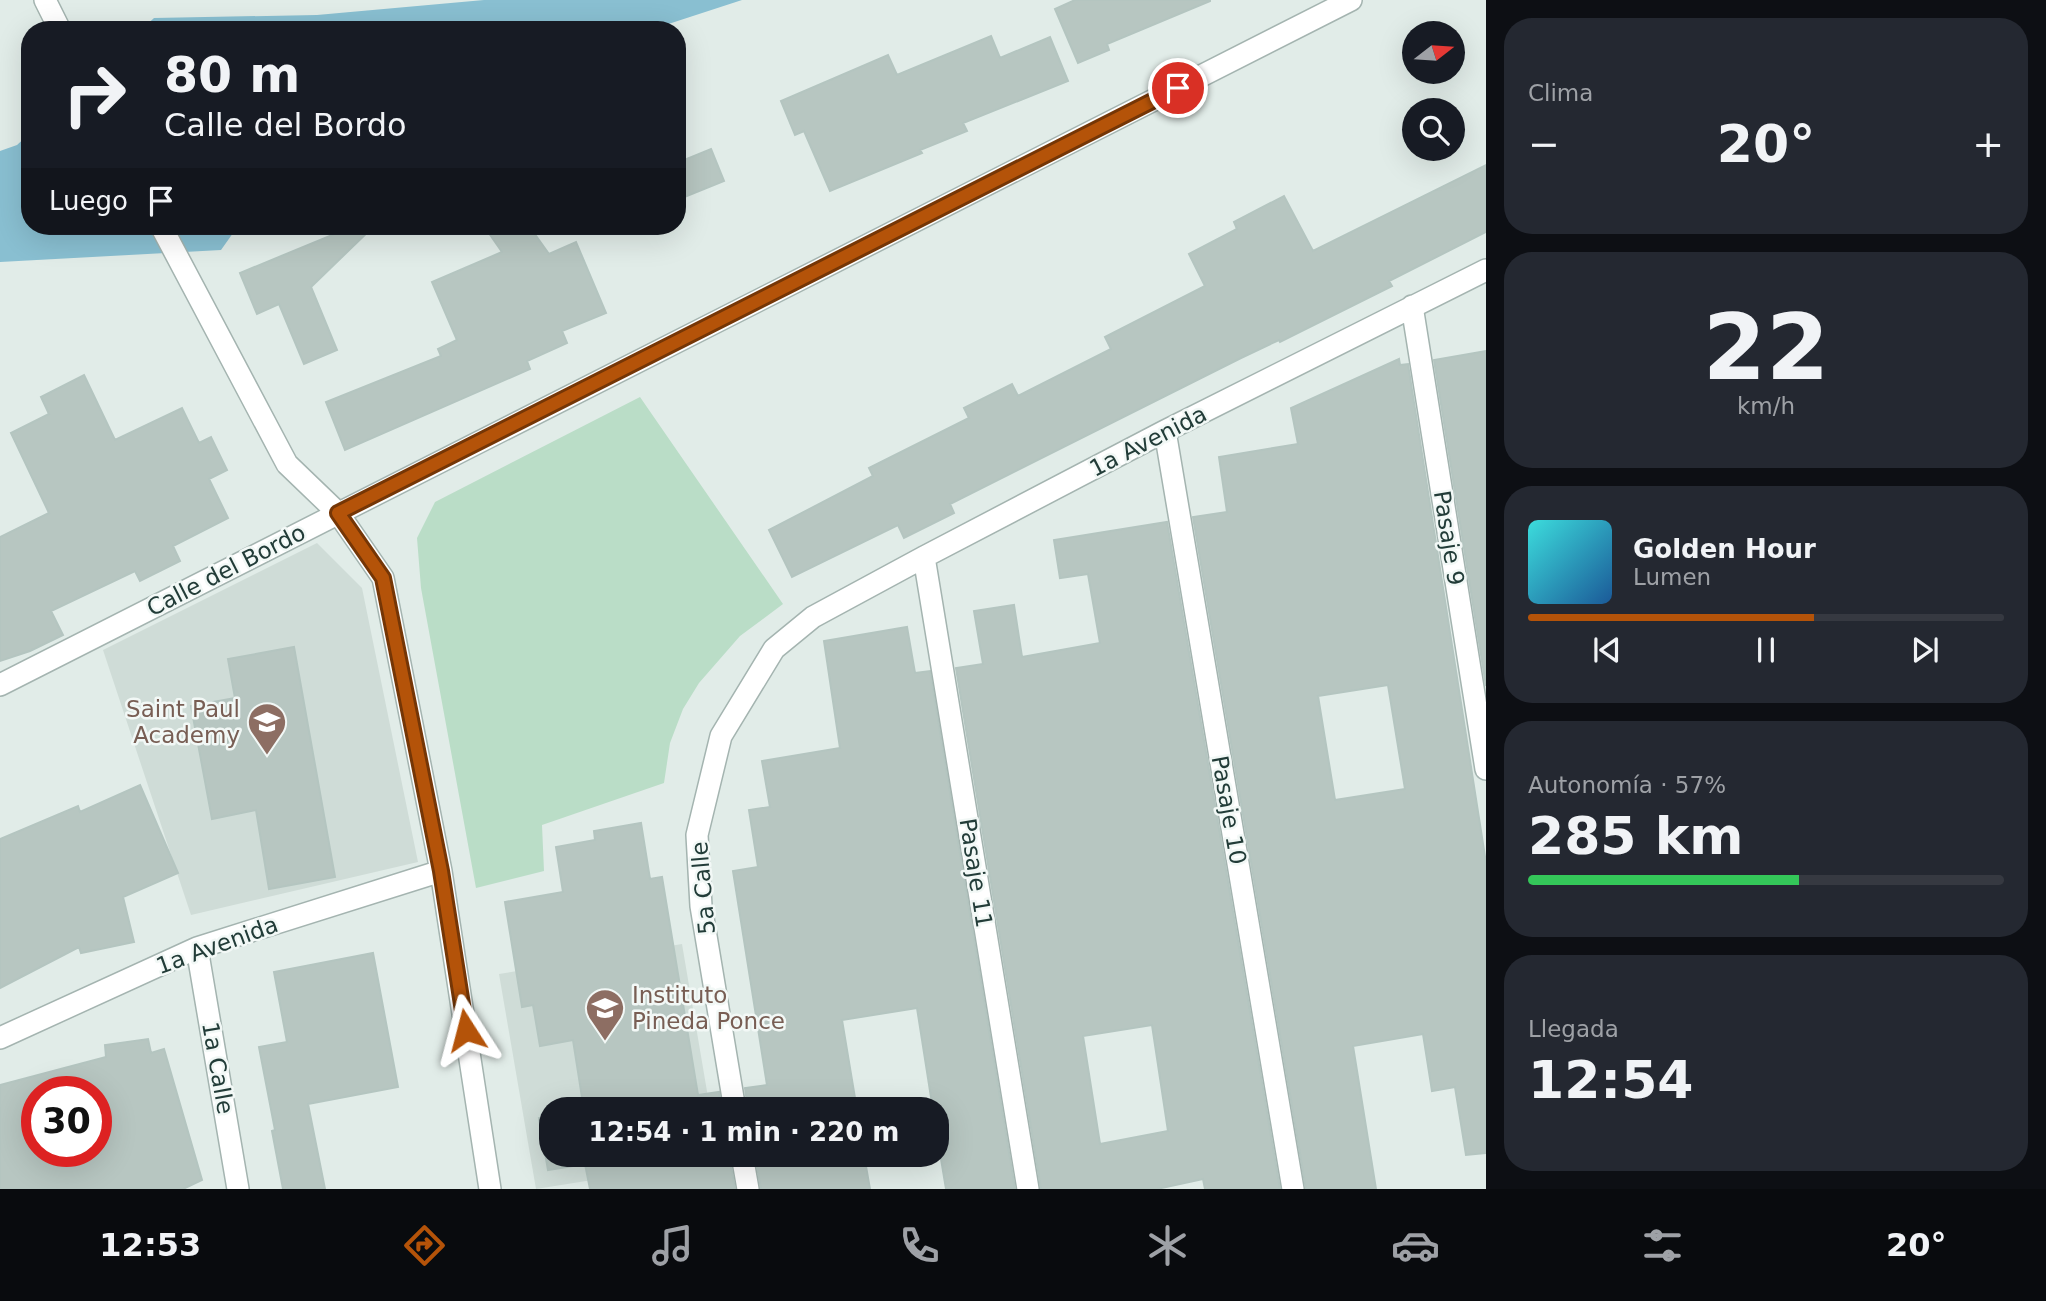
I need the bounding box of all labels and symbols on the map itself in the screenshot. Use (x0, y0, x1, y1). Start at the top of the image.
north arrow (1402, 21, 1465, 84)
pin (1148, 58, 1208, 118)
street label: 1a Avenida (1085, 400, 1211, 482)
street label: Pasaje 9 (1429, 489, 1469, 587)
street label: Calle del Bordo (142, 519, 310, 621)
place label: Saint Paul Academy (126, 696, 240, 748)
school or university icon: Saint Paul Academy (246, 701, 288, 756)
street label: Pasaje 10 (1207, 754, 1251, 866)
street label: Pasaje 11 (955, 817, 997, 929)
street label: 5a Calle (686, 840, 720, 936)
street label: 1a Avenida (152, 911, 282, 979)
place label: Instituto Pineda Ponce (632, 982, 785, 1034)
school or university icon: Instituto Pineda Ponce (584, 987, 626, 1042)
position arrow (429, 993, 503, 1067)
street label: 1a Calle (197, 1020, 239, 1116)
speed limit sign: 30 (21, 1076, 112, 1167)

